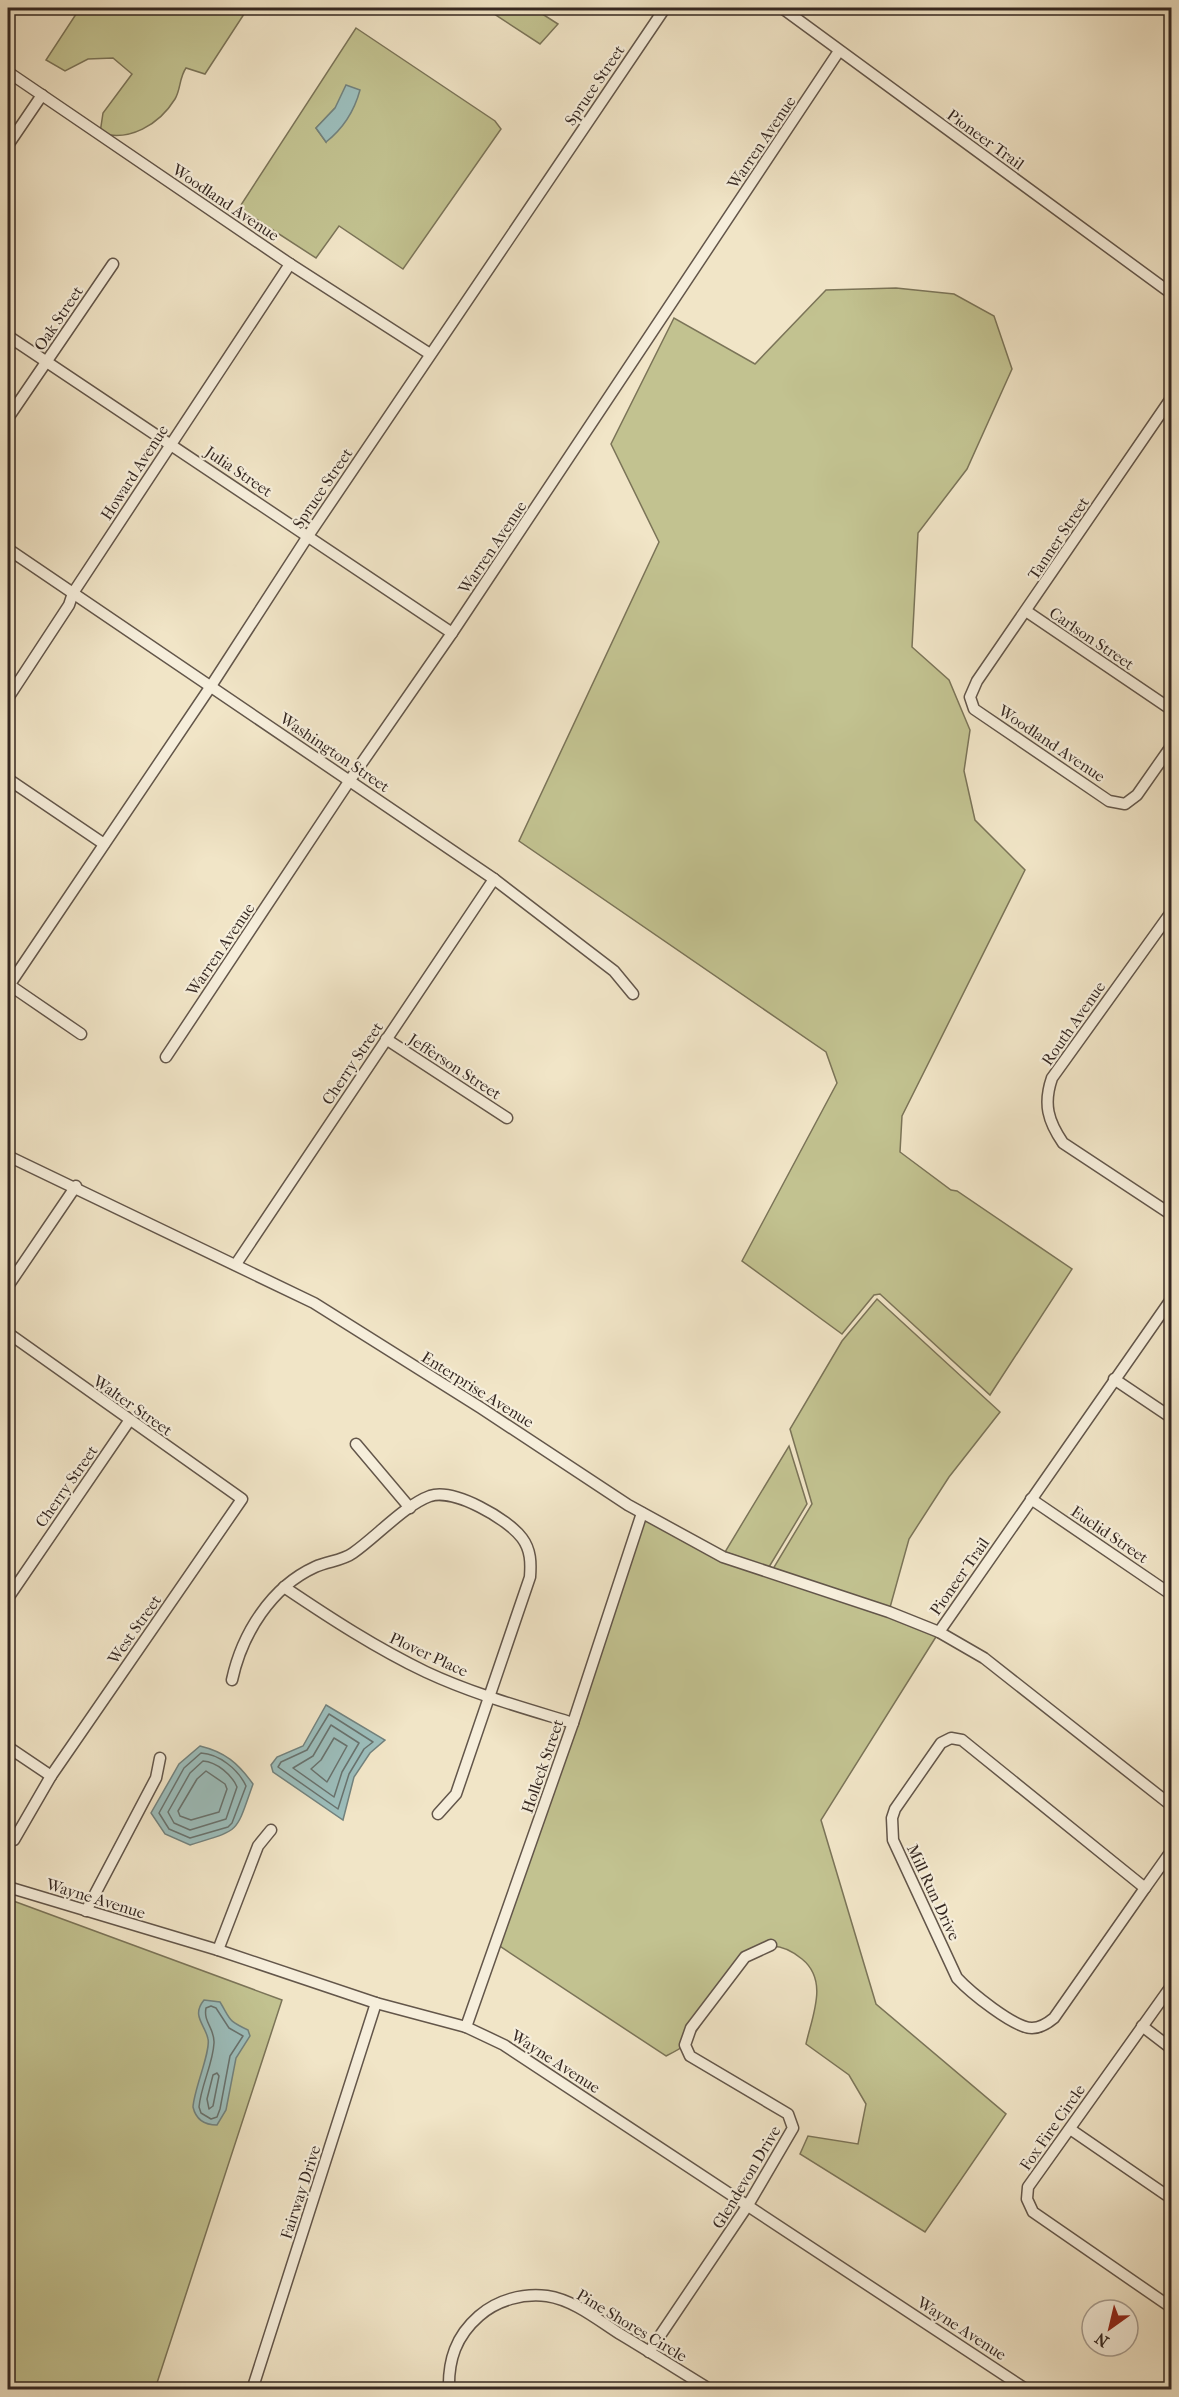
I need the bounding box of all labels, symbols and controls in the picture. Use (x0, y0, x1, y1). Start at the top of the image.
street label: Spruce Street (560, 41, 629, 129)
street label: Warren Avenue (723, 92, 799, 193)
street label: Pioneer Trail (943, 105, 1028, 174)
street label: Woodland Avenue (168, 159, 283, 245)
street label: Oak Street (30, 282, 87, 354)
street label: Howard Avenue (97, 421, 172, 523)
street label: Julia Street (200, 441, 276, 501)
street label: Spruce Street (288, 444, 357, 532)
street label: Tanner Street (1024, 493, 1093, 583)
street label: Warren Avenue (454, 497, 530, 598)
street label: Carlson Street (1046, 603, 1138, 674)
street label: Woodland Avenue (994, 700, 1109, 786)
street label: Washington Street (275, 708, 393, 796)
street label: Warren Avenue (182, 899, 258, 1000)
street label: Routh Avenue (1037, 978, 1109, 1069)
street label: Cherry Street (318, 1018, 387, 1108)
street label: Jefferson Street (403, 1028, 505, 1104)
street label: Enterprise Avenue (418, 1347, 537, 1432)
street label: Walter Street (89, 1371, 176, 1440)
street label: Cherry Street (31, 1442, 102, 1531)
street label: Euclid Street (1067, 1502, 1152, 1567)
street label: Pioneer Trail (926, 1533, 993, 1619)
street label: West Street (103, 1591, 165, 1668)
street label: Plover Place (387, 1628, 471, 1681)
street label: Holleck Street (518, 1716, 567, 1816)
street label: Mill Run Drive (903, 1841, 964, 1943)
street label: Wayne Avenue (43, 1874, 148, 1923)
street label: Wayne Avenue (507, 2025, 604, 2097)
street label: Fox Fire Circle (1016, 2080, 1089, 2174)
street label: Glendevon Drive (708, 2122, 785, 2232)
street label: Fairway Drive (276, 2143, 325, 2241)
street label: Pine Shores Circle (573, 2285, 690, 2366)
street label: Wayne Avenue (913, 2292, 1010, 2364)
north arrow (1080, 2298, 1140, 2358)
text: N (1091, 2328, 1112, 2351)

